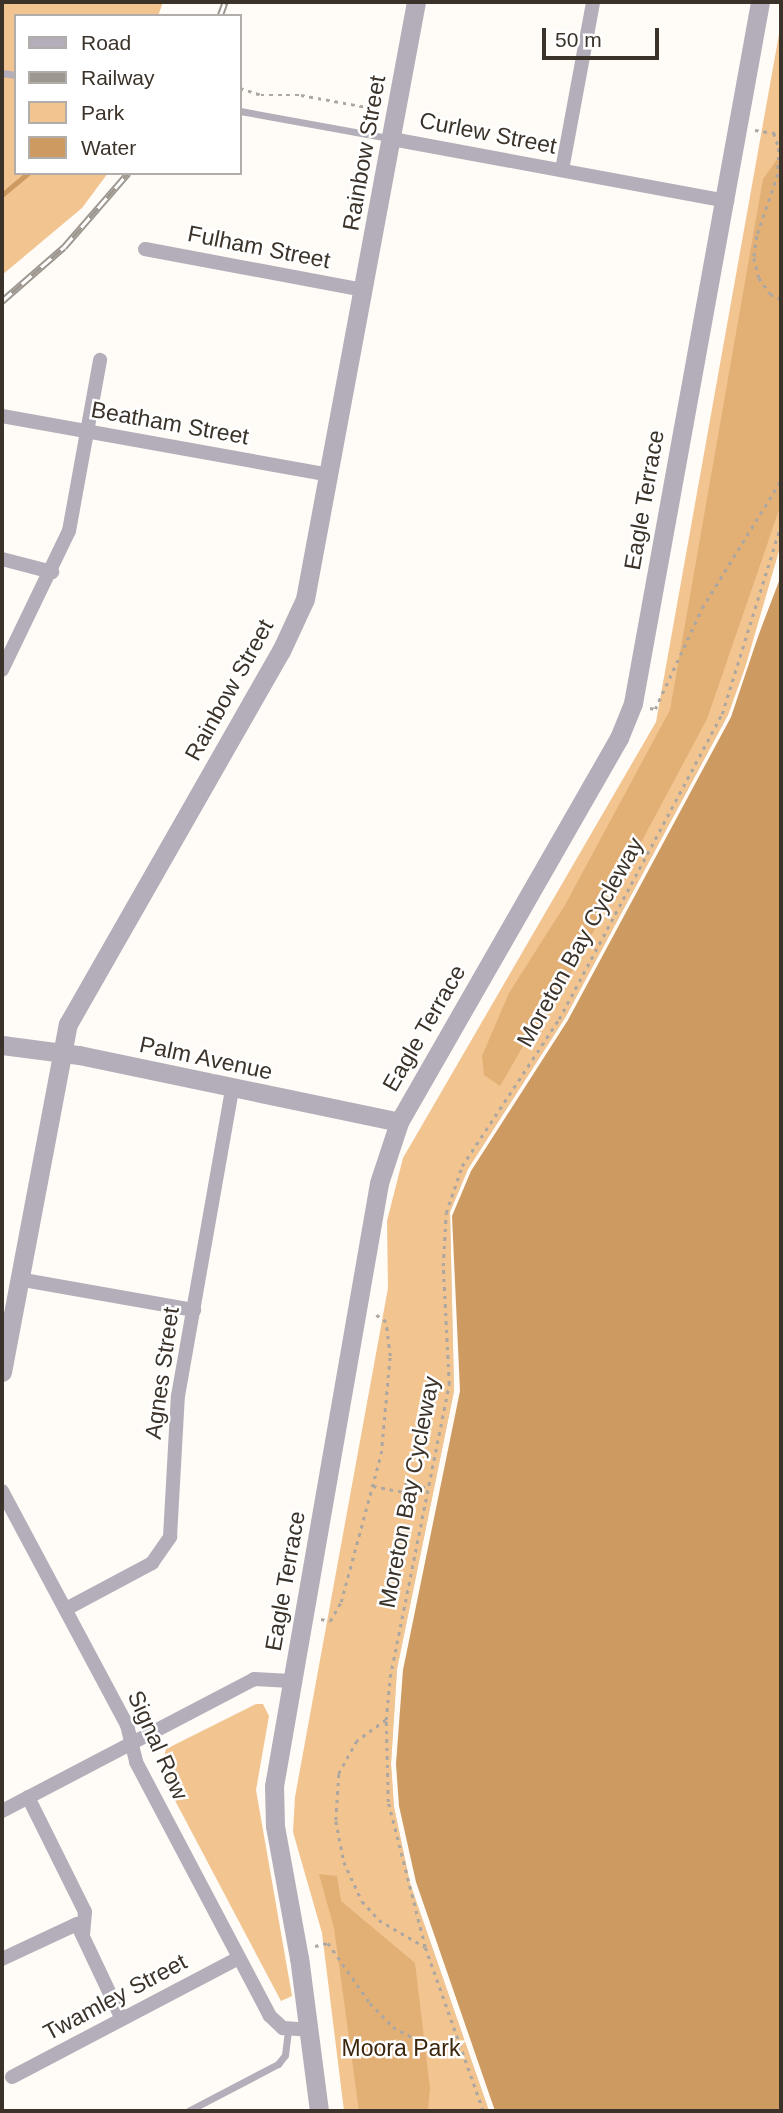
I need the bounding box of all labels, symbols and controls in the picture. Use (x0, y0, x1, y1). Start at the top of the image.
legend (14, 14, 242, 175)
scale bar (545, 14, 662, 58)
text: 50 m (555, 28, 602, 51)
text: Road (81, 31, 131, 54)
text: Railway (81, 66, 155, 89)
street label: Rainbow Street (337, 73, 391, 233)
text: Park (81, 101, 124, 124)
street label: Curlew Street (417, 106, 559, 160)
text: Water (81, 136, 136, 159)
street label: Fulham Street (185, 220, 333, 274)
street label: Beatham Street (89, 396, 251, 450)
street label: Eagle Terrace (618, 428, 670, 572)
street label: Rainbow Street (179, 615, 279, 765)
street label: Moreton Bay Cycleway (511, 832, 649, 1052)
street label: Eagle Terrace (377, 960, 471, 1096)
street label: Palm Avenue (136, 1030, 276, 1086)
street label: Agnes Street (139, 1305, 185, 1441)
street label: Moreton Bay Cycleway (373, 1374, 445, 1610)
street label: Eagle Terrace (259, 1509, 311, 1653)
street label: Signal Row (122, 1686, 194, 1804)
street label: Twamley Street (39, 1948, 191, 2046)
park label: Moora Park (342, 2034, 460, 2062)

